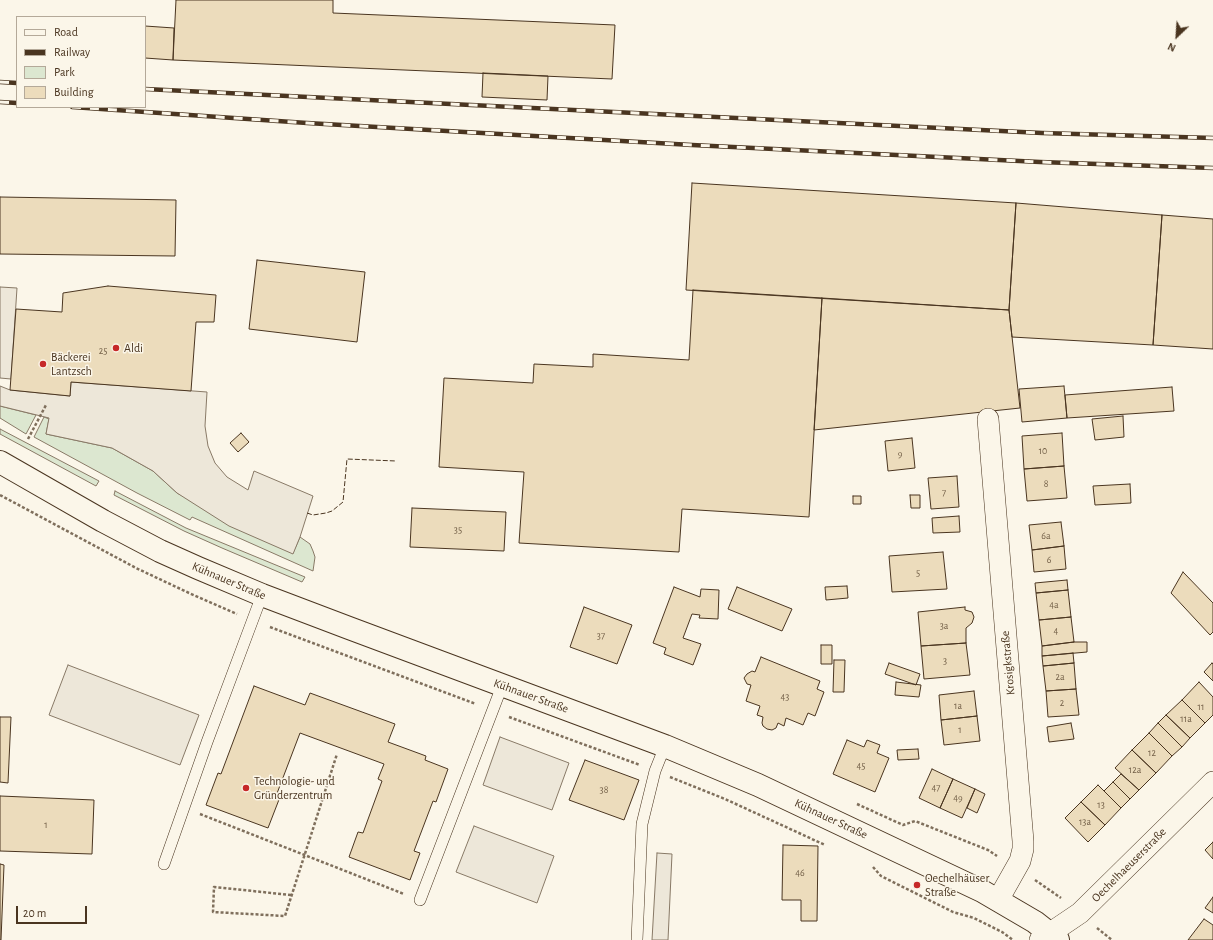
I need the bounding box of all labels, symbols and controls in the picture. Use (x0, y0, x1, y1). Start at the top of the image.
legend (16, 16, 146, 108)
north arrow (1157, 16, 1197, 56)
text: Road (54, 26, 78, 38)
text: N (1166, 41, 1178, 54)
text: Railway (54, 46, 90, 58)
text: Park (54, 66, 75, 78)
text: Building (54, 86, 94, 98)
place label: Aldi (124, 341, 143, 355)
marker: Aldi (111, 343, 121, 353)
house number: 25 (99, 345, 107, 357)
place label: Bäckerei Lantzsch (51, 350, 92, 378)
marker: Bäckerei Lantzsch (38, 359, 48, 369)
house number: 10 (1039, 445, 1047, 457)
house number: 9 (898, 448, 902, 460)
house number: 8 (1044, 478, 1048, 490)
house number: 7 (942, 487, 946, 499)
house number: 35 (454, 524, 462, 536)
house number: 6a (1041, 530, 1051, 542)
house number: 6 (1047, 554, 1051, 566)
street label: Kühnauer Straße (190, 559, 268, 603)
house number: 5 (916, 567, 920, 579)
house number: 4a (1049, 599, 1059, 611)
house number: 3a (940, 620, 948, 632)
house number: 4 (1054, 625, 1058, 637)
house number: 37 (597, 630, 605, 642)
street label: Krosigkstraße (998, 630, 1018, 696)
house number: 3 (943, 655, 947, 667)
house number: 2a (1055, 671, 1065, 683)
street label: Kühnauer Straße (492, 676, 570, 716)
house number: 43 (781, 691, 789, 703)
house number: 2 (1060, 697, 1064, 709)
house number: 1a (954, 700, 962, 712)
house number: 11 (1198, 701, 1204, 713)
house number: 11a (1180, 713, 1192, 725)
house number: 1 (958, 724, 962, 736)
house number: 12 (1148, 747, 1156, 759)
house number: 45 (857, 760, 865, 772)
house number: 12a (1129, 764, 1141, 776)
place label: Technologie- und Gründerzentrum (254, 774, 335, 802)
house number: 47 (932, 782, 940, 794)
marker: Technologie- und Gründerzentrum (241, 783, 251, 793)
house number: 38 (600, 784, 608, 796)
house number: 49 (953, 792, 963, 804)
street label: Kühnauer Straße (792, 796, 870, 842)
house number: 13 (1097, 799, 1105, 811)
house number: 13a (1079, 816, 1091, 828)
house number: 1 (44, 819, 48, 831)
street label: Oechelhaeuserstraße (1089, 825, 1169, 905)
house number: 46 (795, 867, 805, 879)
place label: Oechelhäuser Straße (925, 871, 989, 899)
marker: Oechelhäuser Straße (912, 880, 922, 890)
scale bar (18, 898, 89, 924)
text: 20 m (23, 907, 46, 919)

